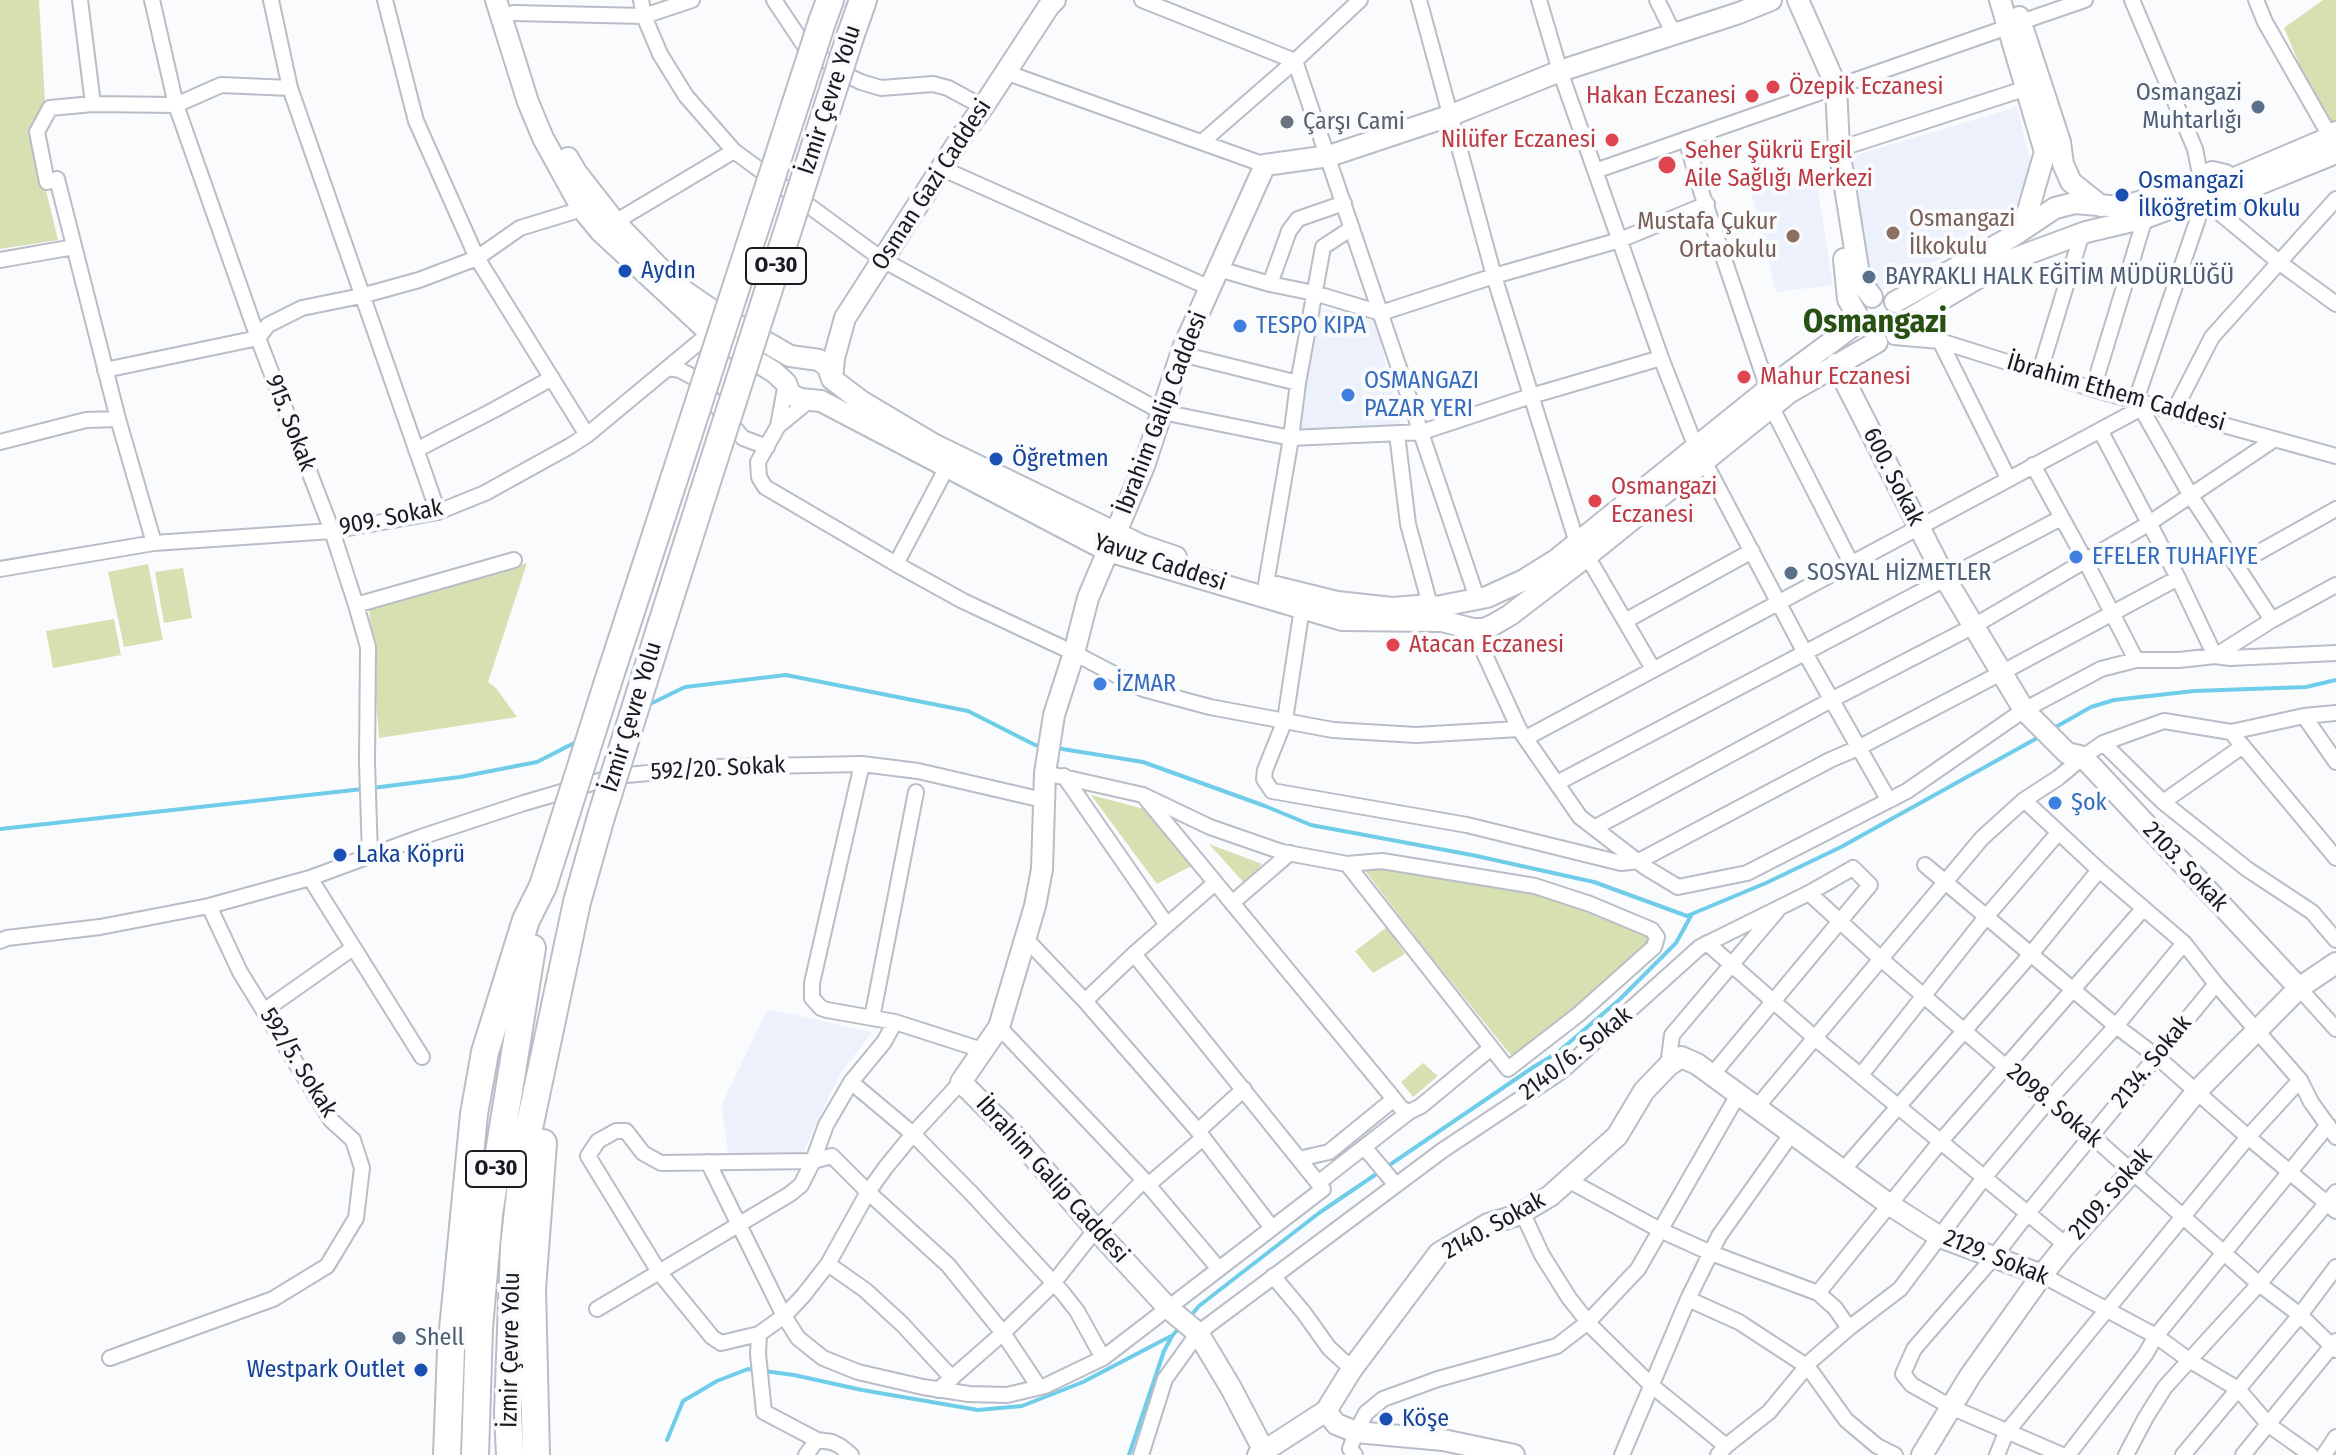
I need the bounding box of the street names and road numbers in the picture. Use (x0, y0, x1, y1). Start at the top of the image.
street label: İzmir Çevre Yolu (792, 22, 868, 178)
street label: Osman Gazi Caddesi (866, 94, 998, 276)
road number: O-30 (746, 248, 806, 284)
street label: İbrahim Galip Caddesi (1110, 308, 1214, 518)
street label: İbrahim Ethem Caddesi (2003, 348, 2229, 438)
street label: 915. Sokak (259, 371, 321, 475)
street label: 600. Sokak (1856, 423, 1930, 531)
street label: 909. Sokak (337, 494, 445, 542)
street label: Yavuz Caddesi (1090, 528, 1230, 598)
street label: İzmir Çevre Yolu (595, 638, 669, 796)
street label: 592/20. Sokak (650, 751, 786, 787)
street label: 2103. Sokak (2136, 816, 2234, 918)
street label: 2140/6. Sokak (1514, 1001, 1638, 1107)
street label: 592/5. Sokak (253, 1003, 343, 1123)
street label: 2134. Sokak (2106, 1010, 2198, 1114)
street label: 2098. Sokak (2000, 1058, 2108, 1154)
street label: İbrahim Galip Caddesi (969, 1091, 1135, 1269)
street label: 2109. Sokak (2063, 1142, 2159, 1246)
road number: O-30 (466, 1151, 526, 1187)
street label: 2140. Sokak (1438, 1186, 1550, 1266)
street label: 2129. Sokak (1939, 1224, 2053, 1292)
street label: İzmir Çevre Yolu (495, 1272, 527, 1428)

